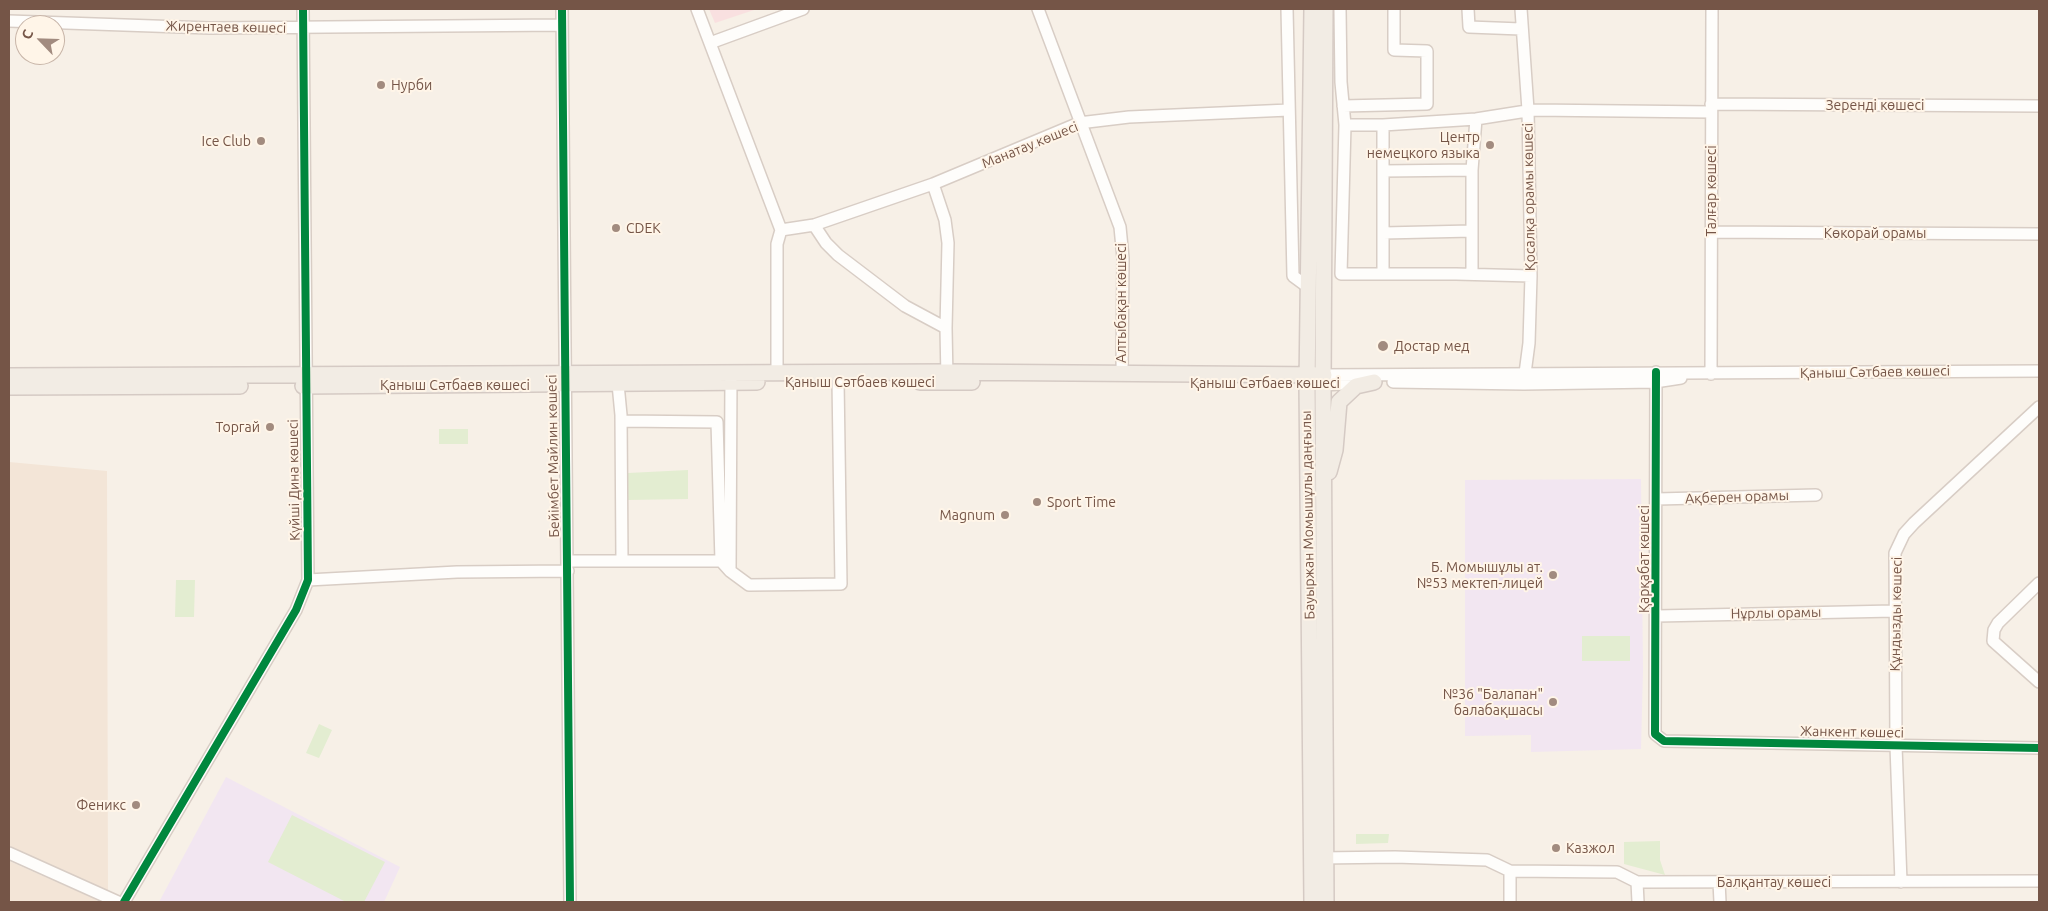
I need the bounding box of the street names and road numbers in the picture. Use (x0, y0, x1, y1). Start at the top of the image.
street label: Жирентаев көшесі (166, 18, 286, 36)
street label: Зеренді көшесі (1826, 97, 1924, 113)
street label: Манатау көшесі (979, 118, 1081, 172)
street label: Қосалқа орамы көшесі (1519, 123, 1539, 271)
street label: Талғар көшесі (1703, 145, 1719, 237)
street label: Көкорай орамы (1824, 225, 1926, 241)
street label: Алтыбақан көшесі (1113, 243, 1129, 363)
street label: Қаныш Сәтбаев көшесі (1800, 362, 1950, 382)
street label: Бейімбет Майлин көшесі (543, 374, 563, 538)
street label: Қаныш Сәтбаев көшесі (785, 374, 935, 390)
street label: Қаныш Сәтбаев көшесі (1190, 375, 1340, 391)
street label: Қаныш Сәтбаев көшесі (380, 377, 530, 393)
street label: Бауыржан Момышұлы даңғылы (1298, 410, 1318, 620)
street label: Күйші Дина көшесі (285, 419, 303, 541)
street label: Ақберен орамы (1685, 487, 1789, 507)
street label: Қарқабат көшесі (1636, 505, 1652, 613)
street label: Құндызды көшесі (1887, 556, 1905, 672)
street label: Нұрлы орамы (1730, 604, 1822, 622)
street label: Жанкент көшесі (1800, 723, 1904, 741)
street label: Балқантау көшесі (1717, 874, 1831, 890)

